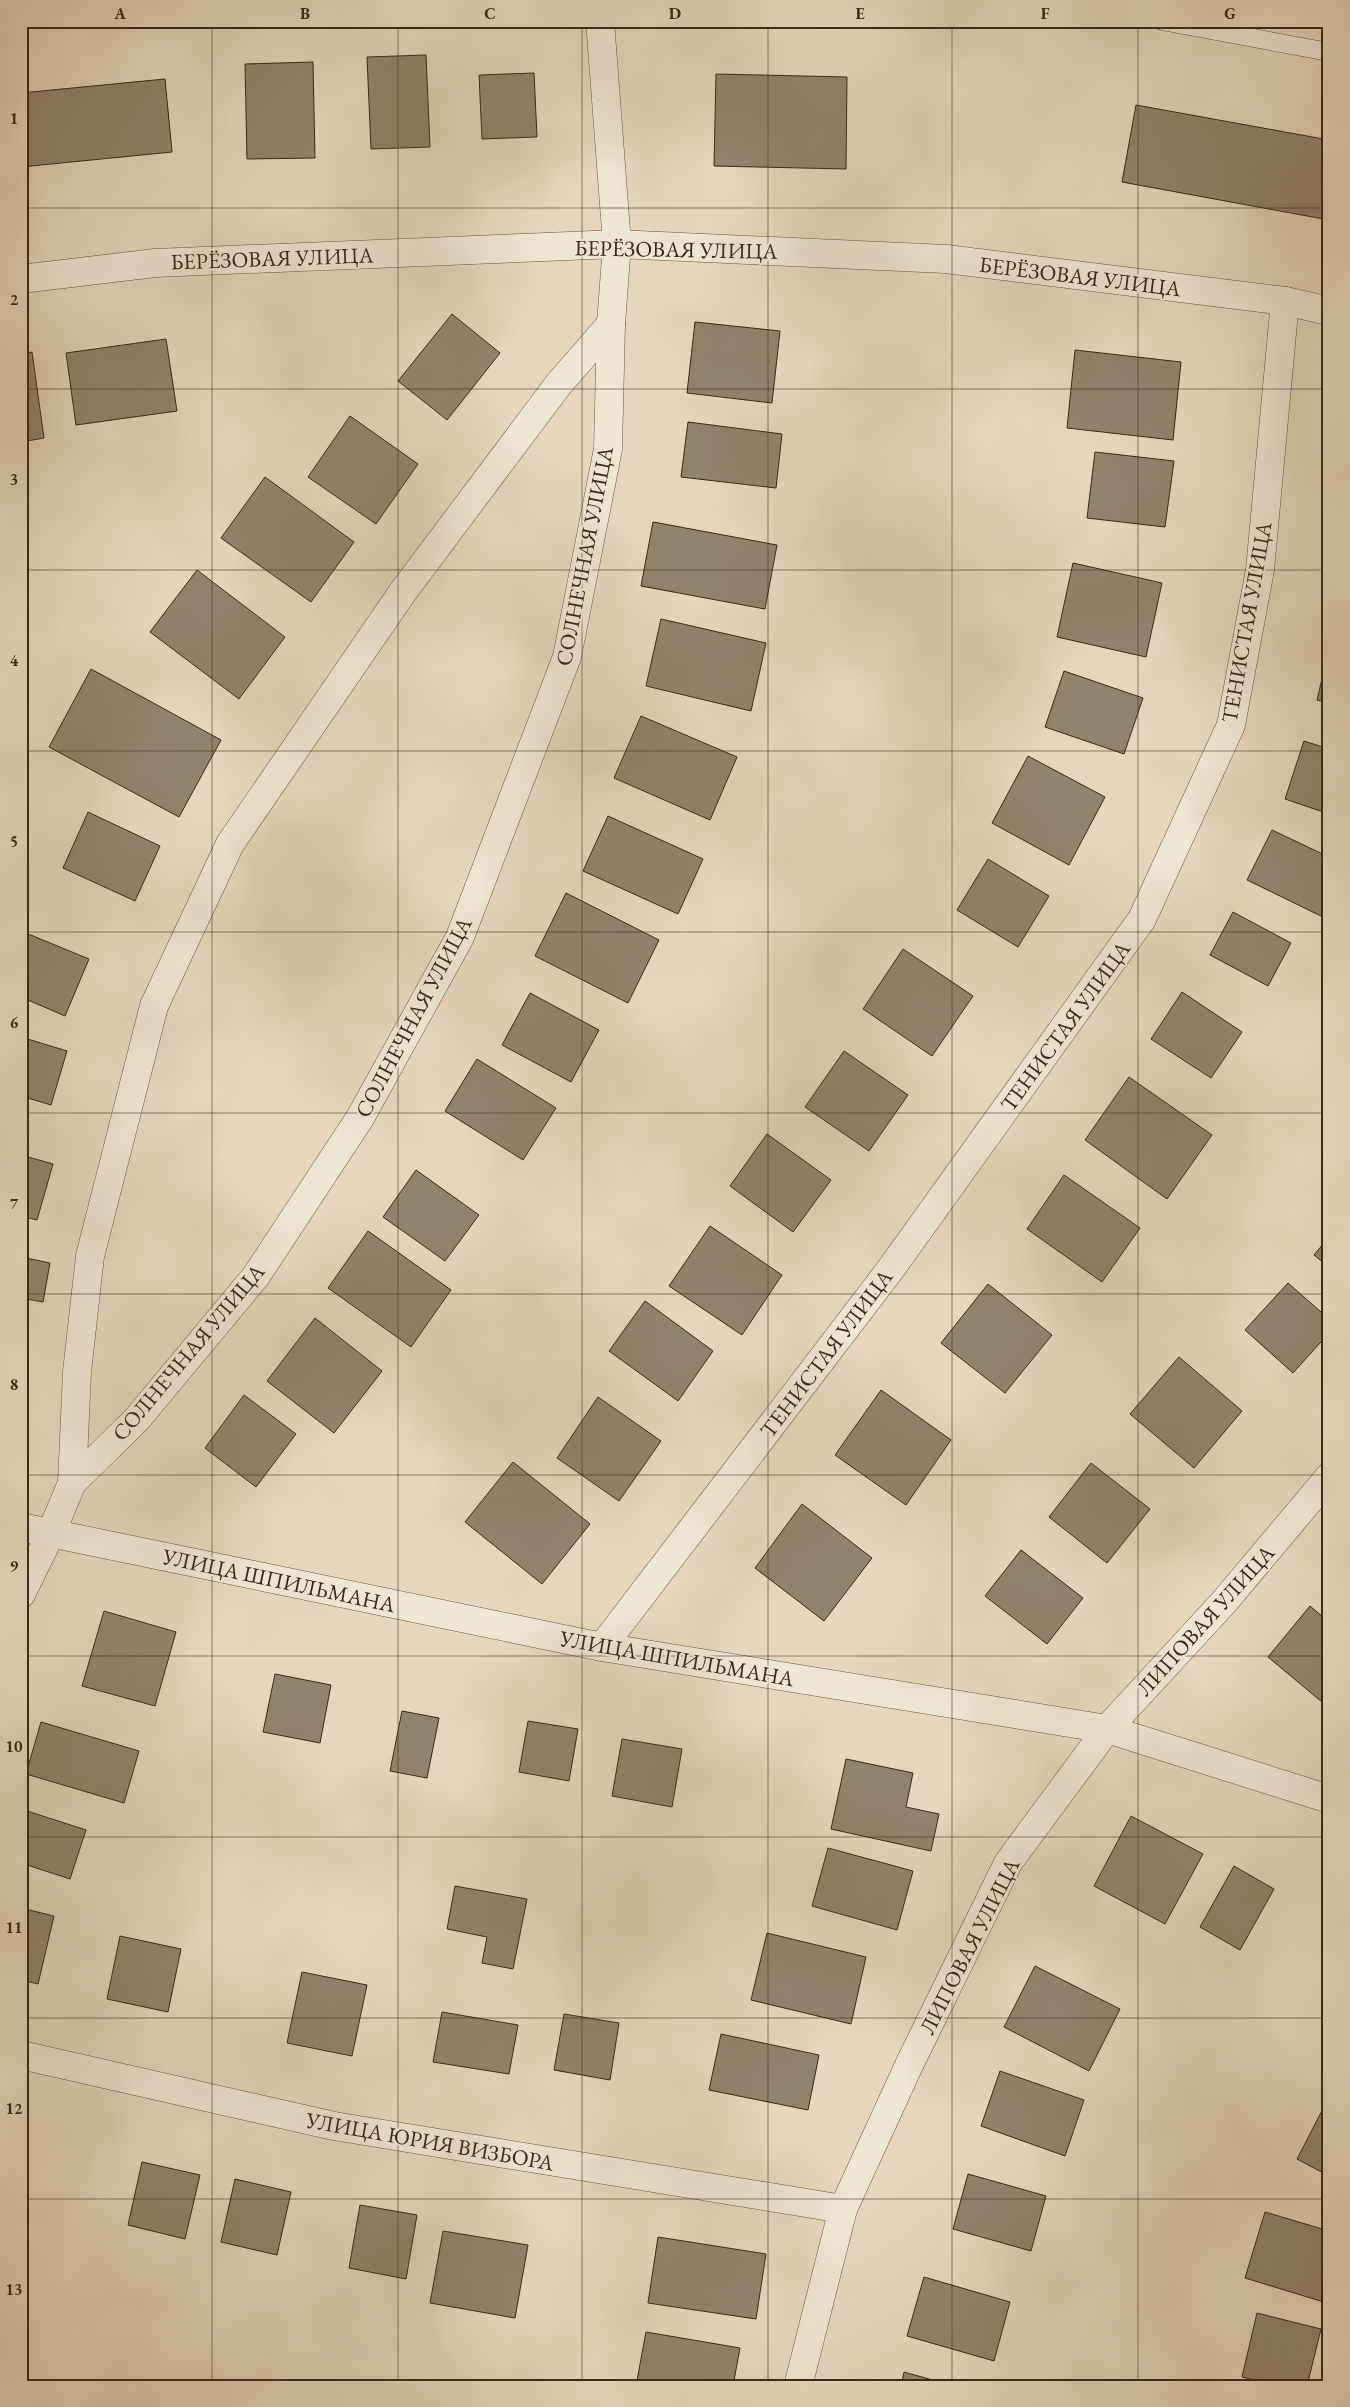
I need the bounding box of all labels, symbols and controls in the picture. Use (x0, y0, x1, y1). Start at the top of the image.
text: A (113, 3, 126, 24)
text: B (300, 3, 310, 24)
text: C (484, 3, 496, 24)
text: D (669, 3, 681, 24)
text: E (855, 3, 865, 24)
text: F (1041, 3, 1050, 24)
text: G (1224, 3, 1236, 24)
text: 1 (10, 108, 18, 129)
street label: БЕРЁЗОВАЯ УЛИЦА (574, 233, 779, 266)
street label: БЕРЁЗОВАЯ УЛИЦА (170, 240, 375, 277)
street label: БЕРЁЗОВАЯ УЛИЦА (977, 250, 1183, 303)
text: 2 (10, 289, 19, 310)
street label: СОЛНЕЧНАЯ УЛИЦА (549, 443, 620, 668)
text: 3 (10, 469, 18, 490)
street label: ТЕНИСТАЯ УЛИЦА (1215, 519, 1279, 725)
text: 4 (10, 650, 19, 671)
text: 5 (10, 831, 18, 852)
street label: СОЛНЕЧНАЯ УЛИЦА (348, 911, 479, 1122)
street label: ТЕНИСТАЯ УЛИЦА (994, 935, 1137, 1117)
text: 6 (10, 1012, 19, 1033)
text: 7 (10, 1193, 19, 1214)
street label: СОЛНЕЧНАЯ УЛИЦА (106, 1257, 272, 1447)
street label: ТЕНИСТАЯ УЛИЦА (754, 1263, 900, 1443)
text: 8 (10, 1374, 18, 1395)
street label: ЛИПОВАЯ УЛИЦА (1130, 1538, 1281, 1702)
street label: УЛИЦА ШПИЛЬМАНА (159, 1541, 399, 1620)
text: 9 (10, 1555, 19, 1576)
street label: УЛИЦА ШПИЛЬМАНА (557, 1623, 797, 1694)
text: 10 (6, 1736, 23, 1757)
street label: ЛИПОВАЯ УЛИЦА (913, 1853, 1027, 2039)
text: 11 (6, 1917, 22, 1938)
text: 12 (6, 2098, 23, 2119)
street label: УЛИЦА ЮРИЯ ВИЗБОРА (303, 2105, 557, 2178)
text: 13 (6, 2279, 22, 2300)

